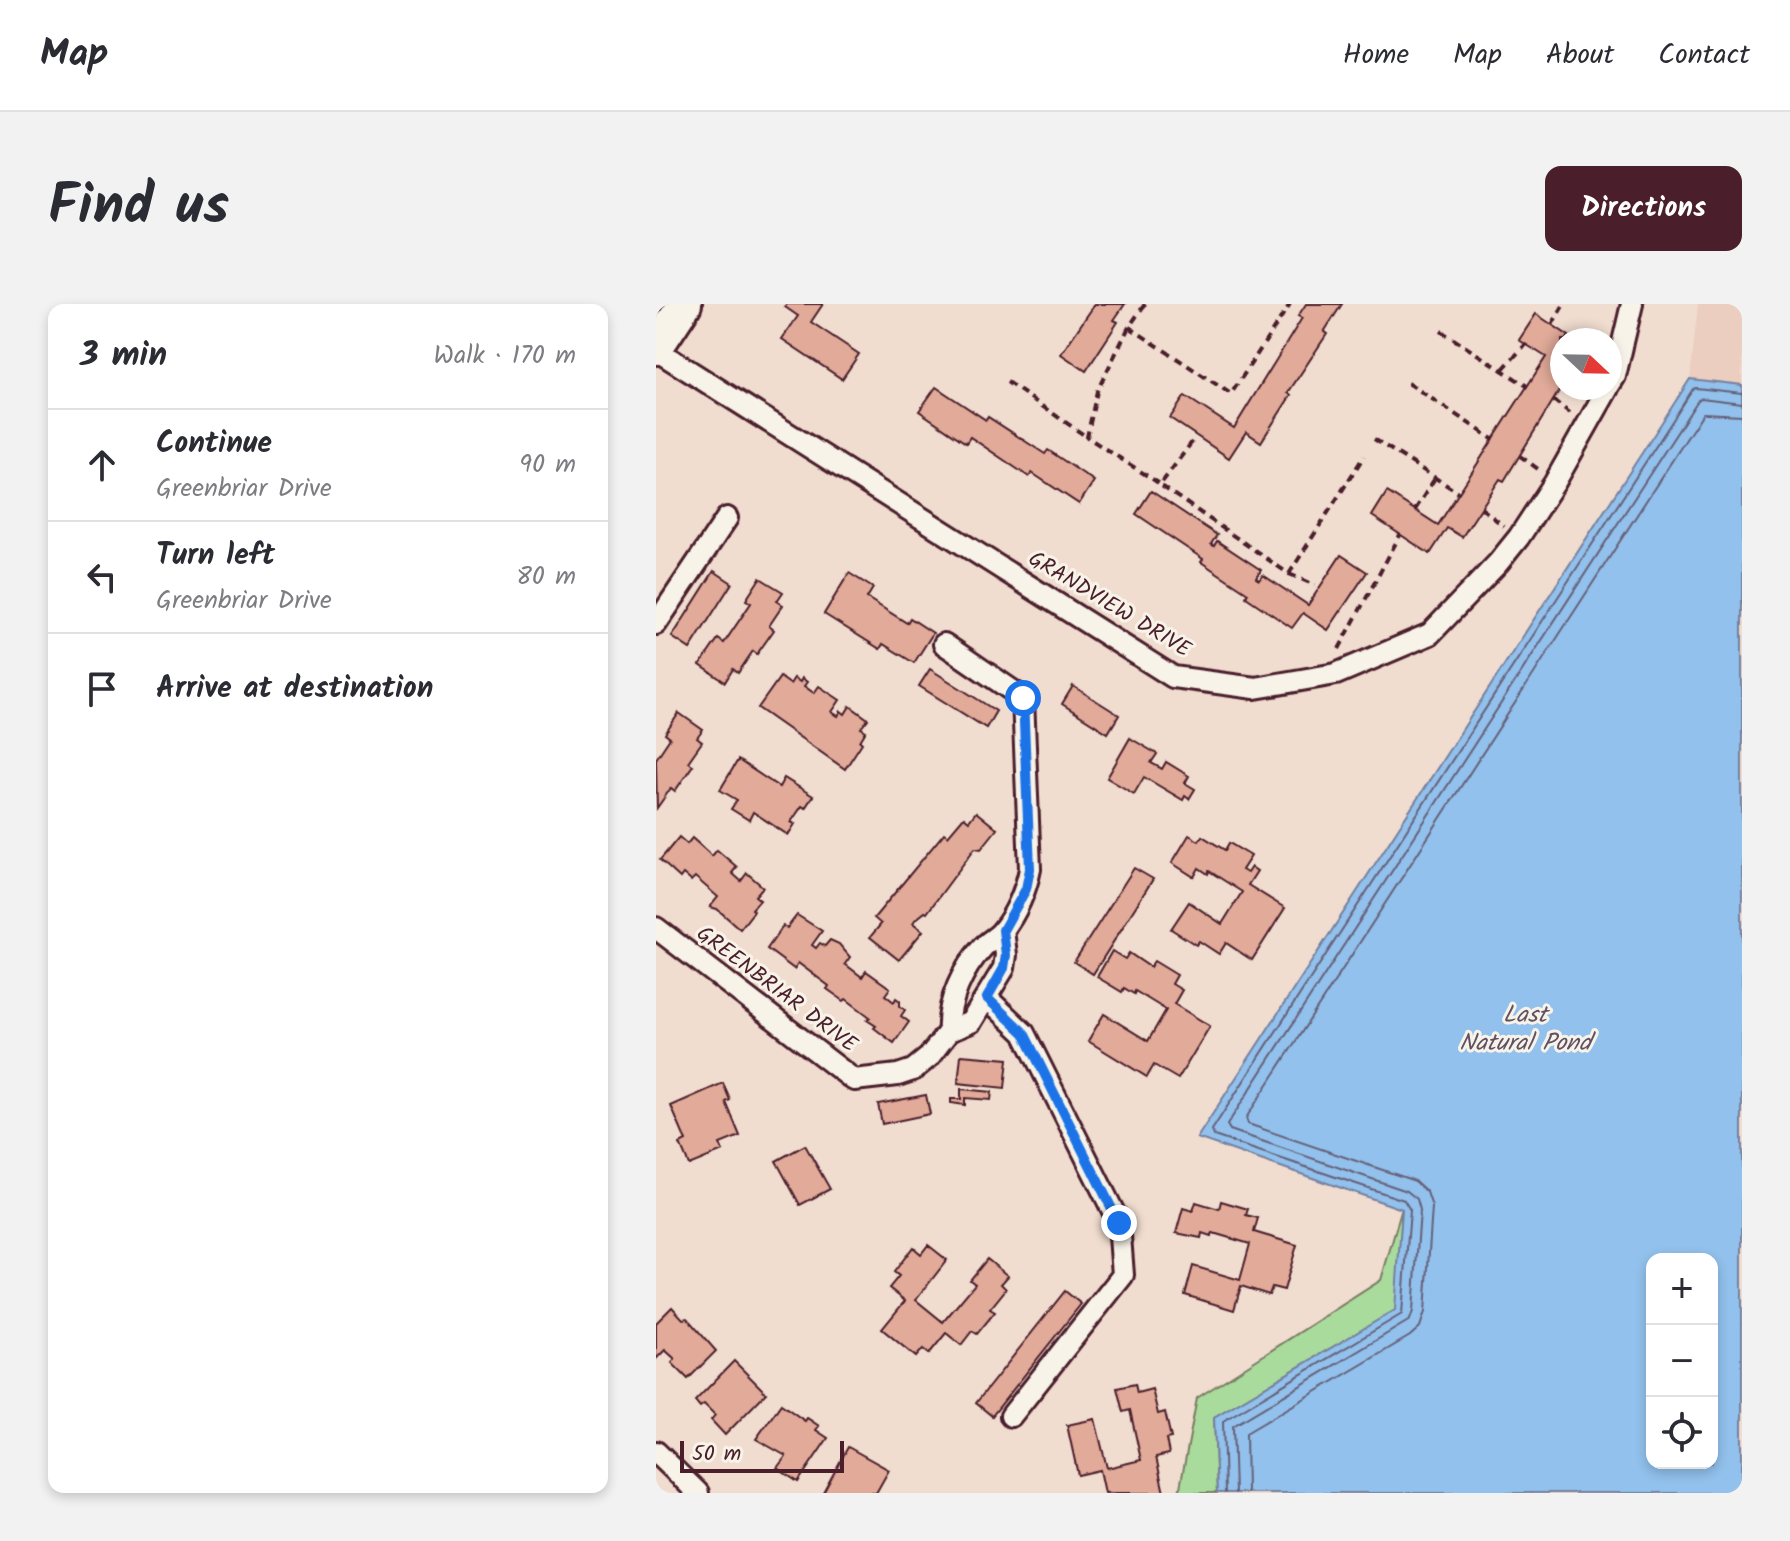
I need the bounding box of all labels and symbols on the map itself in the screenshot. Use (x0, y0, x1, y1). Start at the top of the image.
north arrow (1550, 328, 1622, 400)
street label: GRANDVIEW DRIVE (1021, 542, 1198, 668)
route start (1005, 680, 1041, 716)
street label: GREENBRIAR DRIVE (688, 918, 865, 1063)
water label: Last Natural Pond (1459, 996, 1596, 1063)
route end (1101, 1205, 1137, 1241)
scale bar (680, 1437, 844, 1473)

